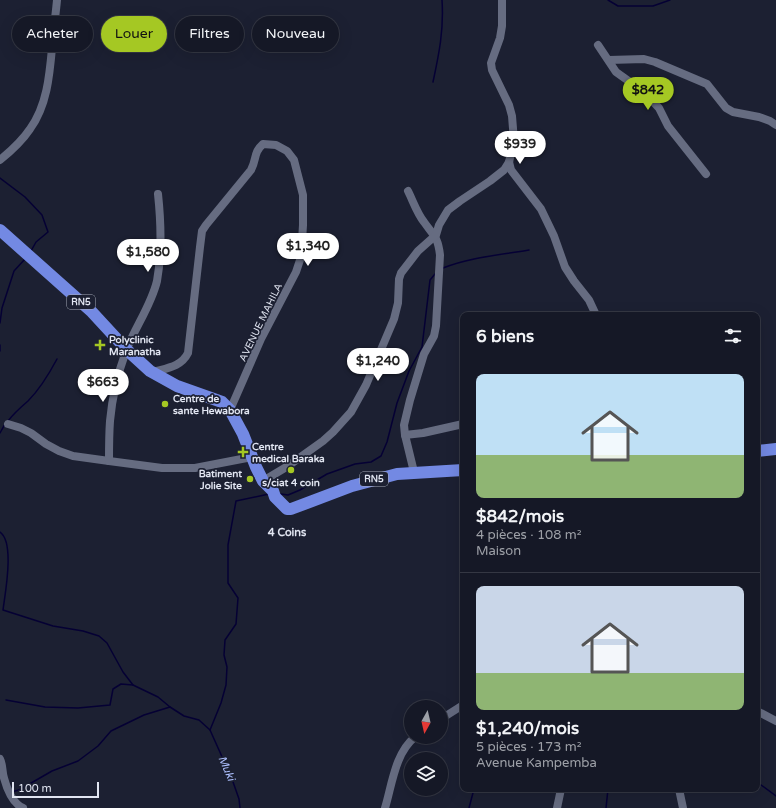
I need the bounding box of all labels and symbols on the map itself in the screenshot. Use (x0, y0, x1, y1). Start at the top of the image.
pin: $842 (624, 77, 672, 111)
pin: $939 (496, 131, 544, 165)
pin: $1,340 (275, 233, 341, 267)
pin: $1,580 (115, 239, 181, 273)
street label: AVENUE MAHILA (237, 281, 285, 363)
road number: RN5 (67, 295, 95, 309)
place label: Polyclinic Maranatha (109, 334, 161, 358)
marker: Polyclinic Maranatha (94, 339, 106, 351)
pin: $1,240 (345, 348, 411, 382)
pin: $663 (79, 369, 127, 403)
place label: Centre de sante Hewabora (173, 393, 250, 417)
marker: Centre de sante Hewabora (160, 399, 170, 409)
place label: Centre medical Baraka (252, 441, 325, 465)
marker: Centre medical Baraka (237, 446, 249, 458)
marker: s/ciat 4 coin (286, 465, 296, 475)
place label: Batiment Jolie Site (199, 468, 242, 492)
road number: RN5 (360, 472, 388, 486)
marker: Batiment Jolie Site (245, 474, 255, 484)
place label: s/ciat 4 coin (262, 477, 320, 489)
district label: 4 Coins (268, 526, 307, 539)
north arrow (404, 700, 448, 744)
water label: Muki (215, 754, 238, 784)
scale bar (12, 780, 99, 799)

